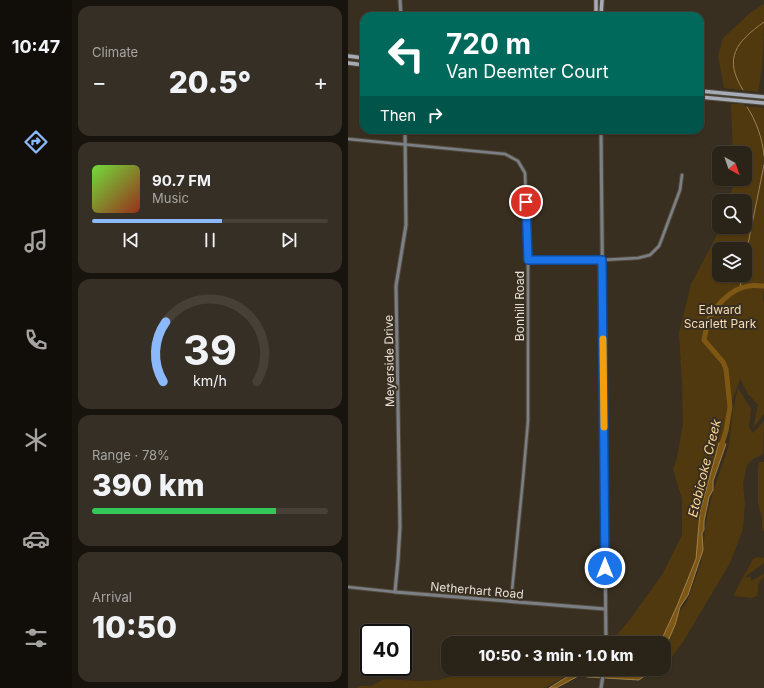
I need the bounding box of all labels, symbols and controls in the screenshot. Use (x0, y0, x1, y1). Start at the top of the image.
text: 720 m (446, 27, 531, 61)
icon: left (380, 28, 432, 80)
text: 10:47 (12, 36, 60, 57)
text: Climate (92, 44, 138, 60)
text: Van Deemter Court (446, 61, 609, 82)
text: 20.5° (169, 64, 251, 100)
text: − (92, 69, 107, 95)
text: + (313, 69, 328, 95)
icon: right (424, 104, 446, 126)
text: Then (380, 106, 416, 125)
icon: directions (22, 128, 50, 156)
north arrow (712, 146, 752, 186)
map controls (712, 146, 752, 282)
text: 90.7 FM (152, 171, 211, 190)
pin (509, 185, 543, 219)
text: Music (152, 190, 189, 206)
icon: arrive (515, 191, 537, 213)
button: search (712, 194, 752, 234)
icon: music (22, 227, 50, 255)
icon: previous (120, 229, 142, 251)
icon: pause (199, 229, 221, 251)
icon: next (278, 229, 300, 251)
button: layers (712, 242, 752, 282)
street label: Bonhill Road (512, 271, 527, 341)
park label: Edward Scarlett Park (684, 302, 757, 331)
street label: Meyerside Drive (381, 315, 397, 407)
text: 39 (183, 325, 237, 375)
icon: phone (22, 326, 50, 354)
text: km/h (193, 372, 227, 389)
water label: Etobicoke Creek (684, 417, 724, 519)
icon: climate (22, 426, 50, 454)
text: Range · 78% (92, 447, 170, 463)
text: 390 km (92, 467, 204, 503)
icon: car (22, 525, 50, 553)
position arrow (584, 547, 626, 589)
street label: Netherhart Road (430, 578, 524, 602)
text: Arrival (92, 589, 132, 605)
text: 10:50 (92, 609, 177, 645)
icon: filters (22, 624, 50, 652)
speed limit sign: 40 (360, 624, 412, 676)
text: 10:50 · 3 min · 1.0 km (479, 646, 633, 665)

